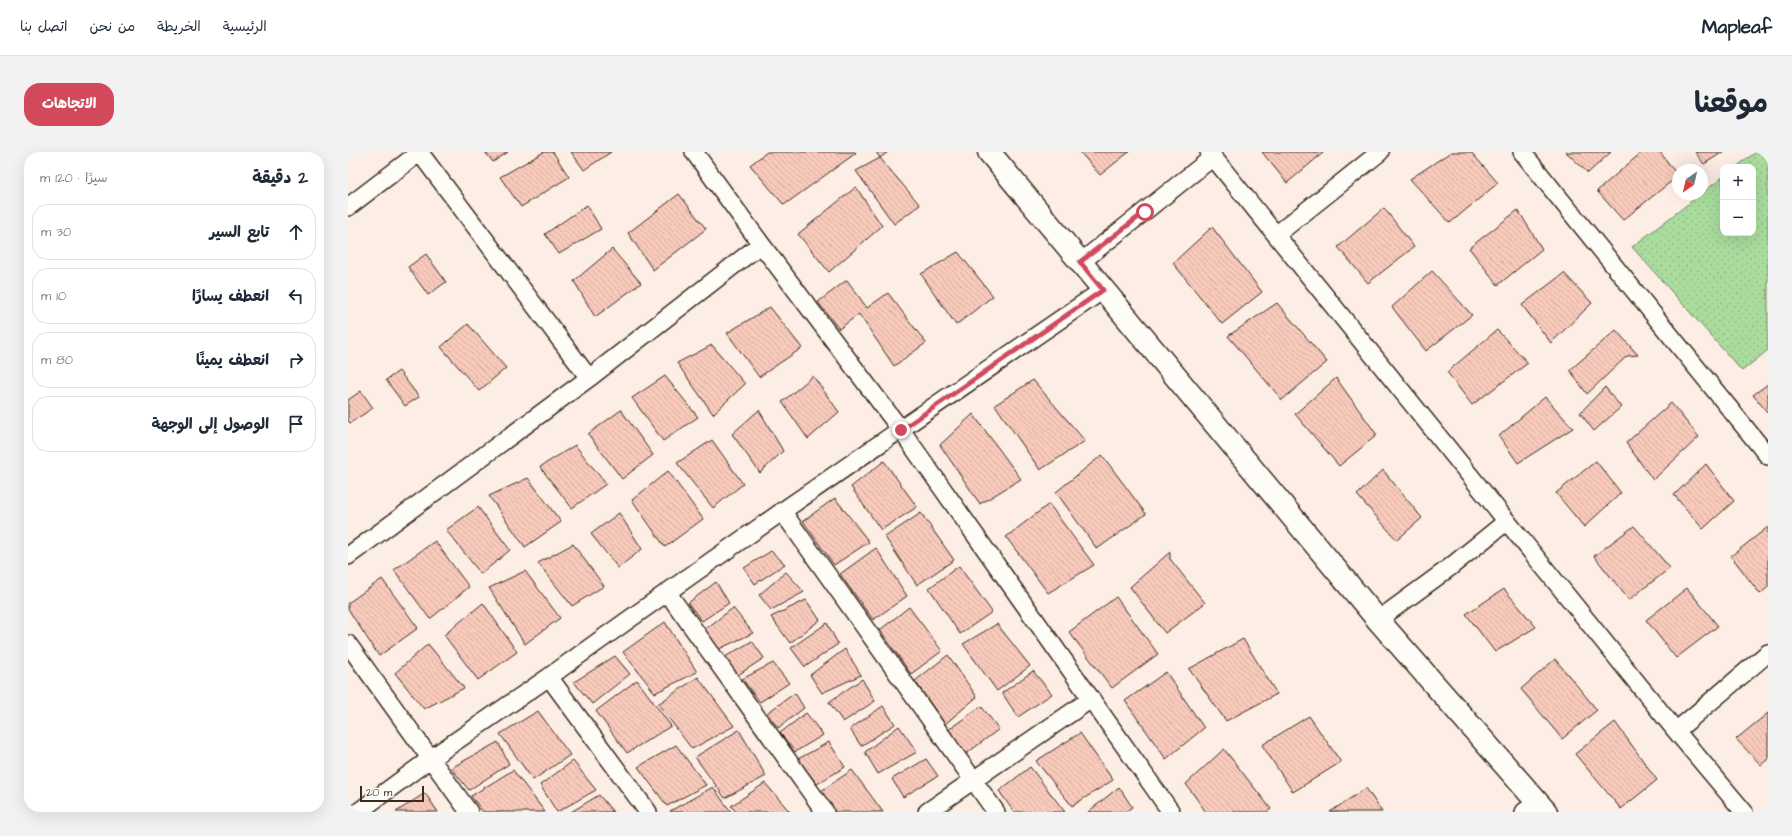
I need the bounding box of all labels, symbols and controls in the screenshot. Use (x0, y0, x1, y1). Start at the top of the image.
text: Mapleaf (1702, 14, 1772, 41)
text: اتصل بنا (20, 17, 67, 37)
text: من نحن (89, 17, 135, 37)
text: الخريطة (157, 17, 201, 37)
text: الرئيسية (223, 17, 267, 37)
button: الاتجاهات (24, 83, 114, 126)
text: موقعنا (1694, 84, 1768, 123)
north arrow (1672, 164, 1708, 200)
map controls (1720, 164, 1756, 236)
button: + (1720, 164, 1756, 200)
text: 2 دقيقة (252, 166, 308, 190)
text: سيرًا · 120 m (40, 169, 108, 187)
button: − (1720, 200, 1756, 236)
route start (1136, 203, 1154, 221)
icon: ahead (285, 221, 307, 243)
text: تابع السير (210, 222, 269, 243)
text: 30 m (41, 223, 71, 241)
icon: left (285, 285, 307, 307)
text: انعطف يسارًا (192, 286, 269, 307)
text: 10 m (41, 287, 66, 305)
icon: right (285, 349, 307, 371)
text: انعطف يمينًا (196, 350, 269, 371)
text: 80 m (41, 351, 73, 369)
icon: arrive (285, 413, 307, 435)
text: الوصول إلى الوجهة (152, 414, 269, 435)
route end (892, 421, 910, 439)
scale bar (360, 784, 424, 803)
text: 20 m (366, 785, 392, 800)

